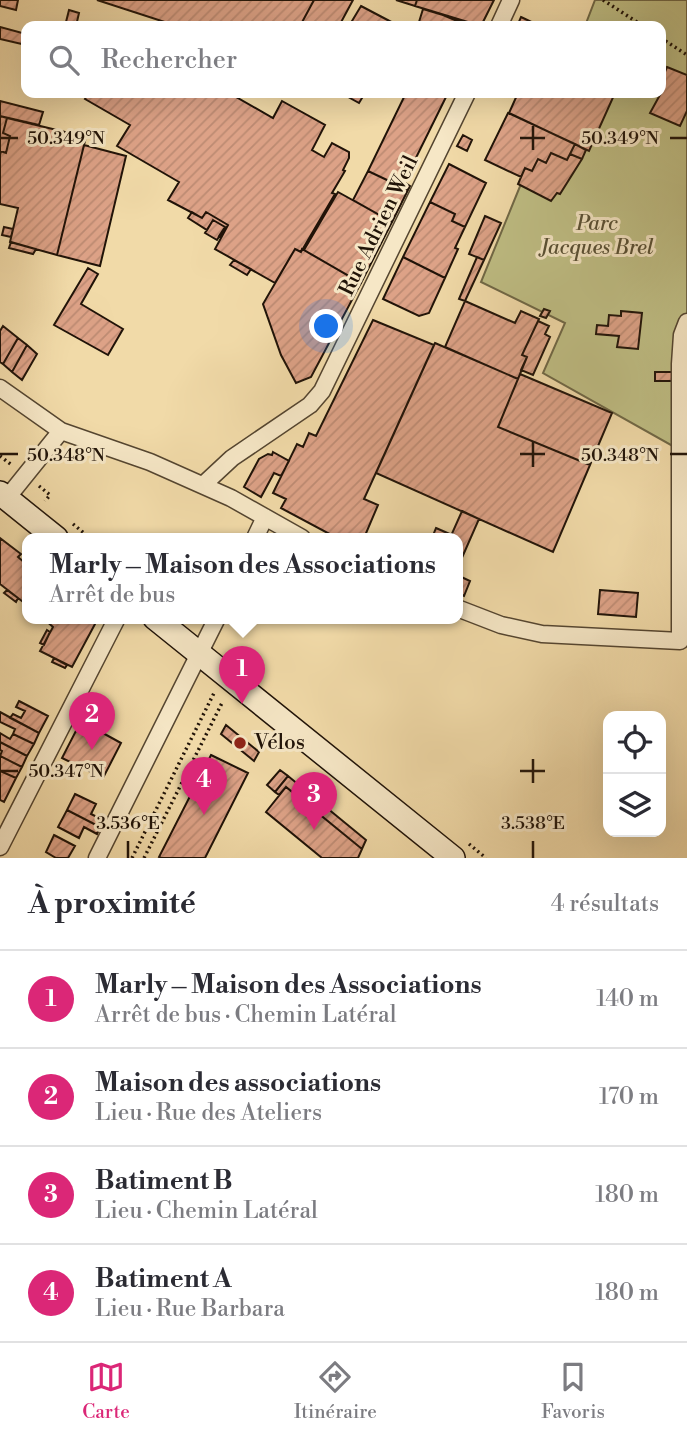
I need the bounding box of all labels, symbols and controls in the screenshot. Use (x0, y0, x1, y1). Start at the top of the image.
search box (21, 21, 666, 98)
icon: search (45, 41, 83, 79)
text: Rechercher (101, 44, 237, 76)
text: 50.349°N (27, 127, 105, 150)
text: 50.349°N (581, 127, 659, 150)
street label: Rue Adrien Weil (334, 152, 424, 300)
park label: Parc Jacques Brel (538, 211, 654, 261)
your location (309, 309, 343, 343)
text: 50.348°N (27, 444, 106, 467)
text: 50.348°N (581, 444, 660, 467)
popup (22, 533, 463, 624)
text: Marly – Maison des Associations (49, 549, 436, 581)
text: Arrêt de bus (49, 581, 175, 609)
pin: 1 (219, 646, 265, 704)
pin: 2 (69, 692, 115, 750)
map controls (603, 711, 666, 837)
button: locate (603, 711, 666, 774)
place label: Vélos (253, 730, 305, 756)
marker: Vélos (232, 735, 248, 751)
pin: 4 (181, 757, 227, 815)
text: 50.347°N (28, 760, 104, 783)
pin: 3 (291, 772, 337, 830)
button: layers (603, 774, 666, 837)
text: 3.536°E (96, 812, 160, 835)
text: 3.538°E (501, 812, 565, 835)
text: À proximité (28, 885, 196, 923)
text: 4 résultats (551, 890, 659, 918)
text: Marly – Maison des Associations (95, 969, 482, 1001)
text: 1 (45, 985, 57, 1013)
text: 140 m (596, 985, 659, 1013)
text: Arrêt de bus · Chemin Latéral (95, 1001, 396, 1029)
text: Maison des associations (95, 1067, 381, 1099)
text: 2 (44, 1083, 58, 1111)
text: 170 m (599, 1083, 659, 1111)
text: Lieu · Rue des Ateliers (95, 1099, 322, 1127)
text: Batiment B (95, 1165, 233, 1197)
text: 3 (44, 1181, 58, 1209)
text: 180 m (595, 1181, 659, 1209)
text: Lieu · Chemin Latéral (95, 1197, 318, 1225)
text: Batiment A (95, 1263, 232, 1295)
text: 4 (43, 1279, 59, 1307)
text: 180 m (595, 1279, 659, 1307)
text: Lieu · Rue Barbara (95, 1295, 285, 1323)
tab: Carte (82, 1358, 130, 1424)
tab: Itinéraire (294, 1358, 377, 1424)
tab: Favoris (541, 1358, 605, 1424)

